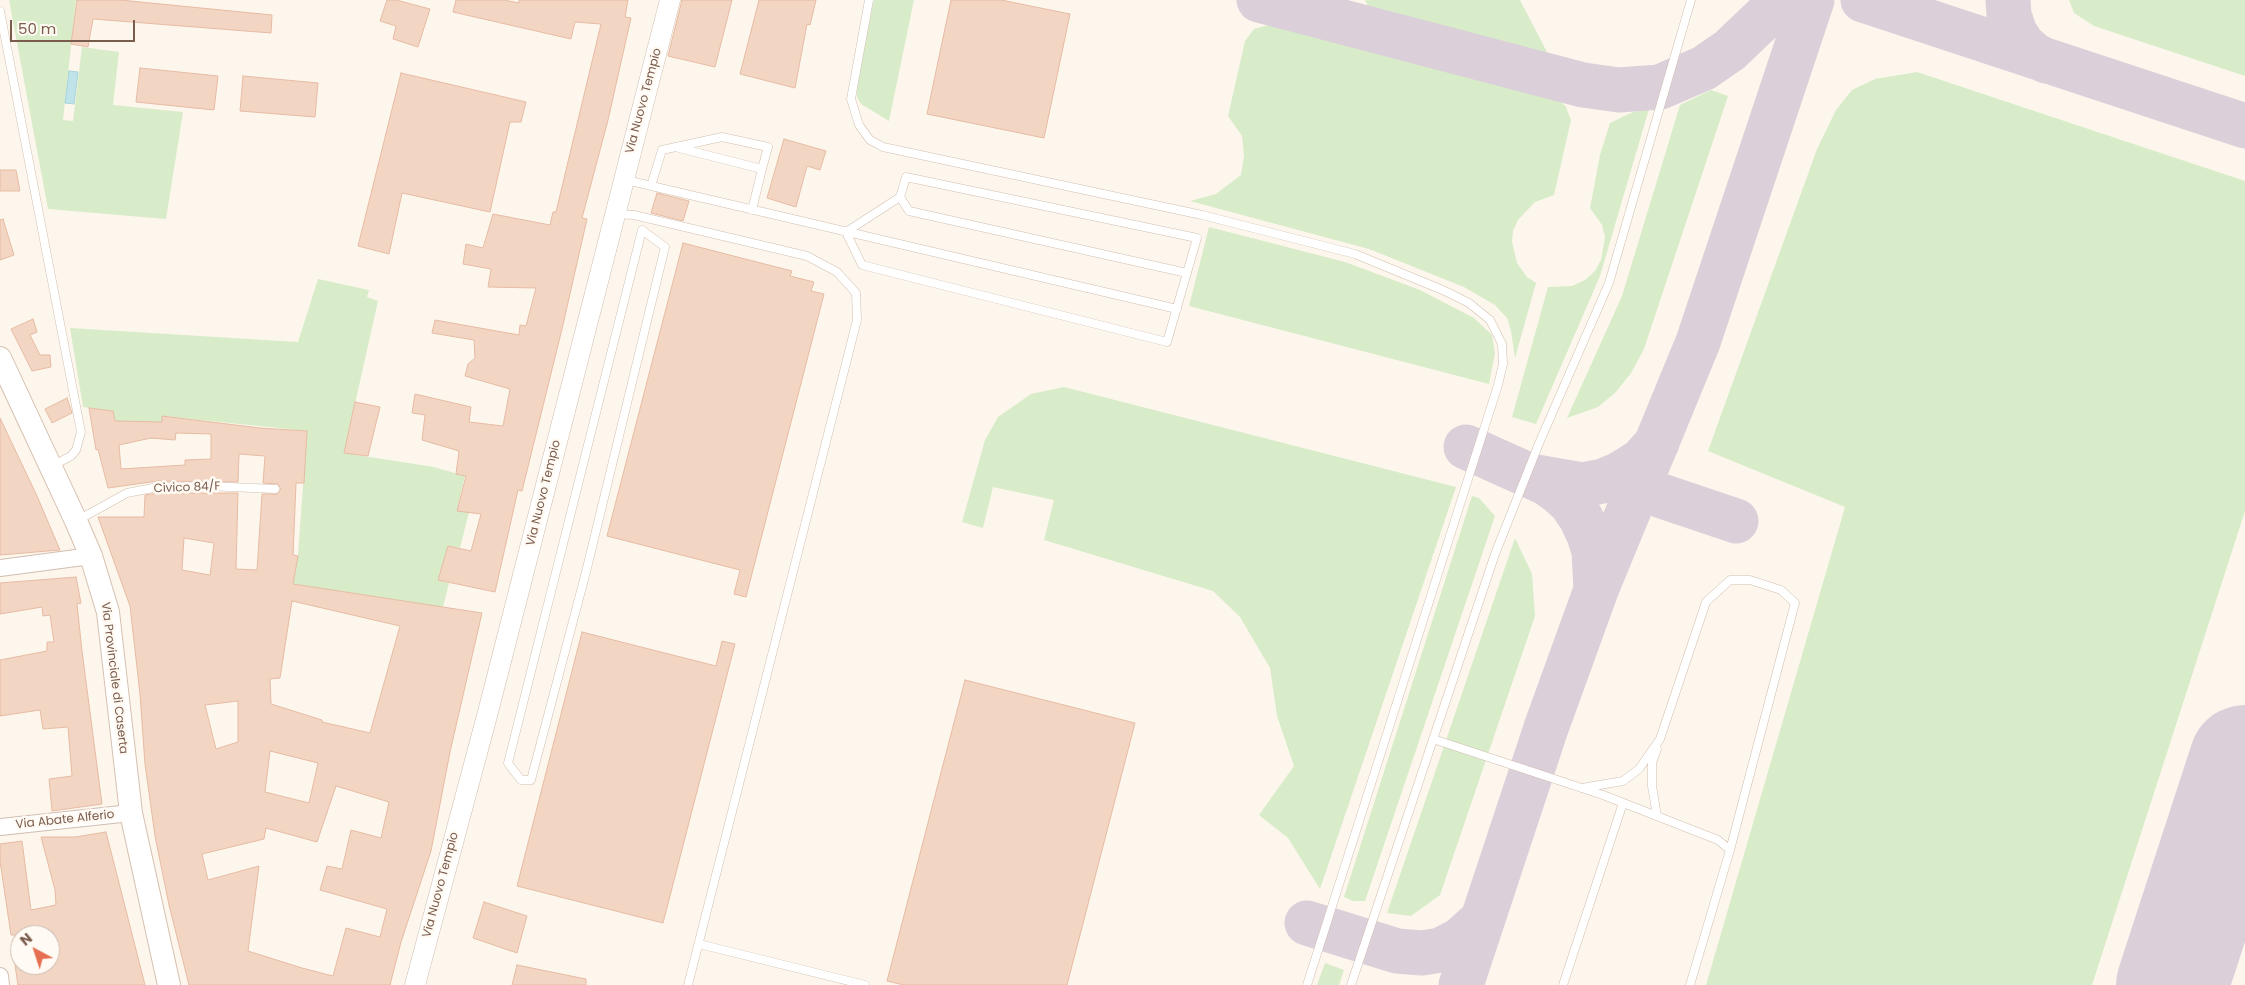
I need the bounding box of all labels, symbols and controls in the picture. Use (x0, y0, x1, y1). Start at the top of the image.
scale bar (12, 10, 138, 42)
text: 50 m (18, 18, 56, 39)
street label: Via Nuovo Tempio (623, 47, 665, 155)
street label: Via Nuovo Tempio (524, 438, 564, 548)
street label: Civico 84/F (153, 480, 221, 496)
street label: Via Provinciale di Caserta (98, 601, 130, 755)
street label: Via Abate Alferio (15, 808, 115, 832)
street label: Via Nuovo Tempio (420, 831, 462, 939)
north arrow (10, 925, 60, 975)
text: N (16, 928, 36, 950)

